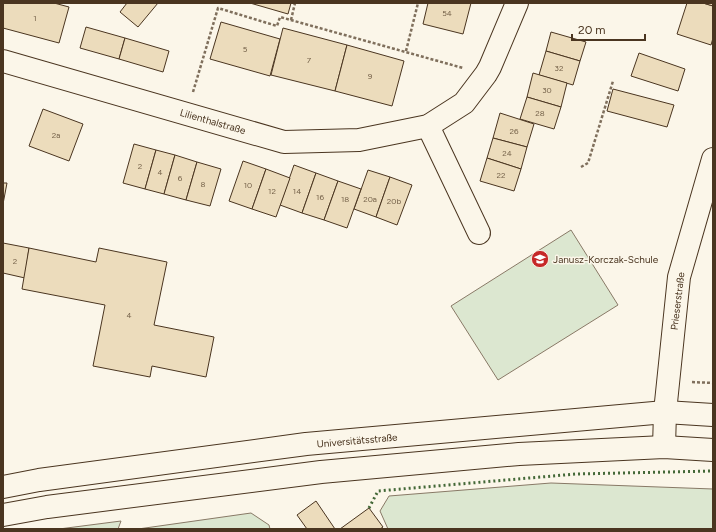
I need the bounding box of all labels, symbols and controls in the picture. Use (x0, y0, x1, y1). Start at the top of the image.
house number: 54 (442, 8, 452, 18)
house number: 1 (33, 13, 37, 23)
scale bar (572, 16, 645, 42)
text: 20 m (578, 23, 606, 37)
house number: 5 (243, 44, 248, 54)
house number: 7 (307, 55, 312, 65)
house number: 32 (555, 63, 563, 73)
house number: 9 (368, 71, 373, 81)
house number: 30 (542, 85, 552, 95)
street label: Lilienthalstraße (179, 106, 248, 137)
house number: 28 (535, 108, 545, 118)
house number: 26 (510, 126, 519, 136)
house number: 2a (52, 130, 60, 140)
house number: 24 (502, 148, 512, 158)
house number: 2 (138, 161, 142, 171)
house number: 4 (158, 167, 163, 177)
house number: 22 (497, 170, 505, 180)
house number: 6 (178, 173, 183, 183)
house number: 8 (201, 179, 206, 189)
house number: 10 (244, 180, 252, 190)
house number: 12 (268, 186, 276, 196)
house number: 14 (293, 186, 301, 196)
house number: 16 (316, 192, 324, 202)
house number: 18 (341, 194, 349, 204)
house number: 20a (363, 194, 377, 204)
house number: 20b (387, 196, 401, 206)
school or university icon: Janusz-Korczak-Schule (530, 249, 550, 269)
place label: Janusz-Korczak-Schule (553, 253, 659, 266)
house number: 2 (13, 256, 17, 266)
street label: Prieserstraße (667, 271, 688, 331)
house number: 4 (127, 310, 132, 320)
street label: Universitätsstraße (316, 430, 399, 451)

